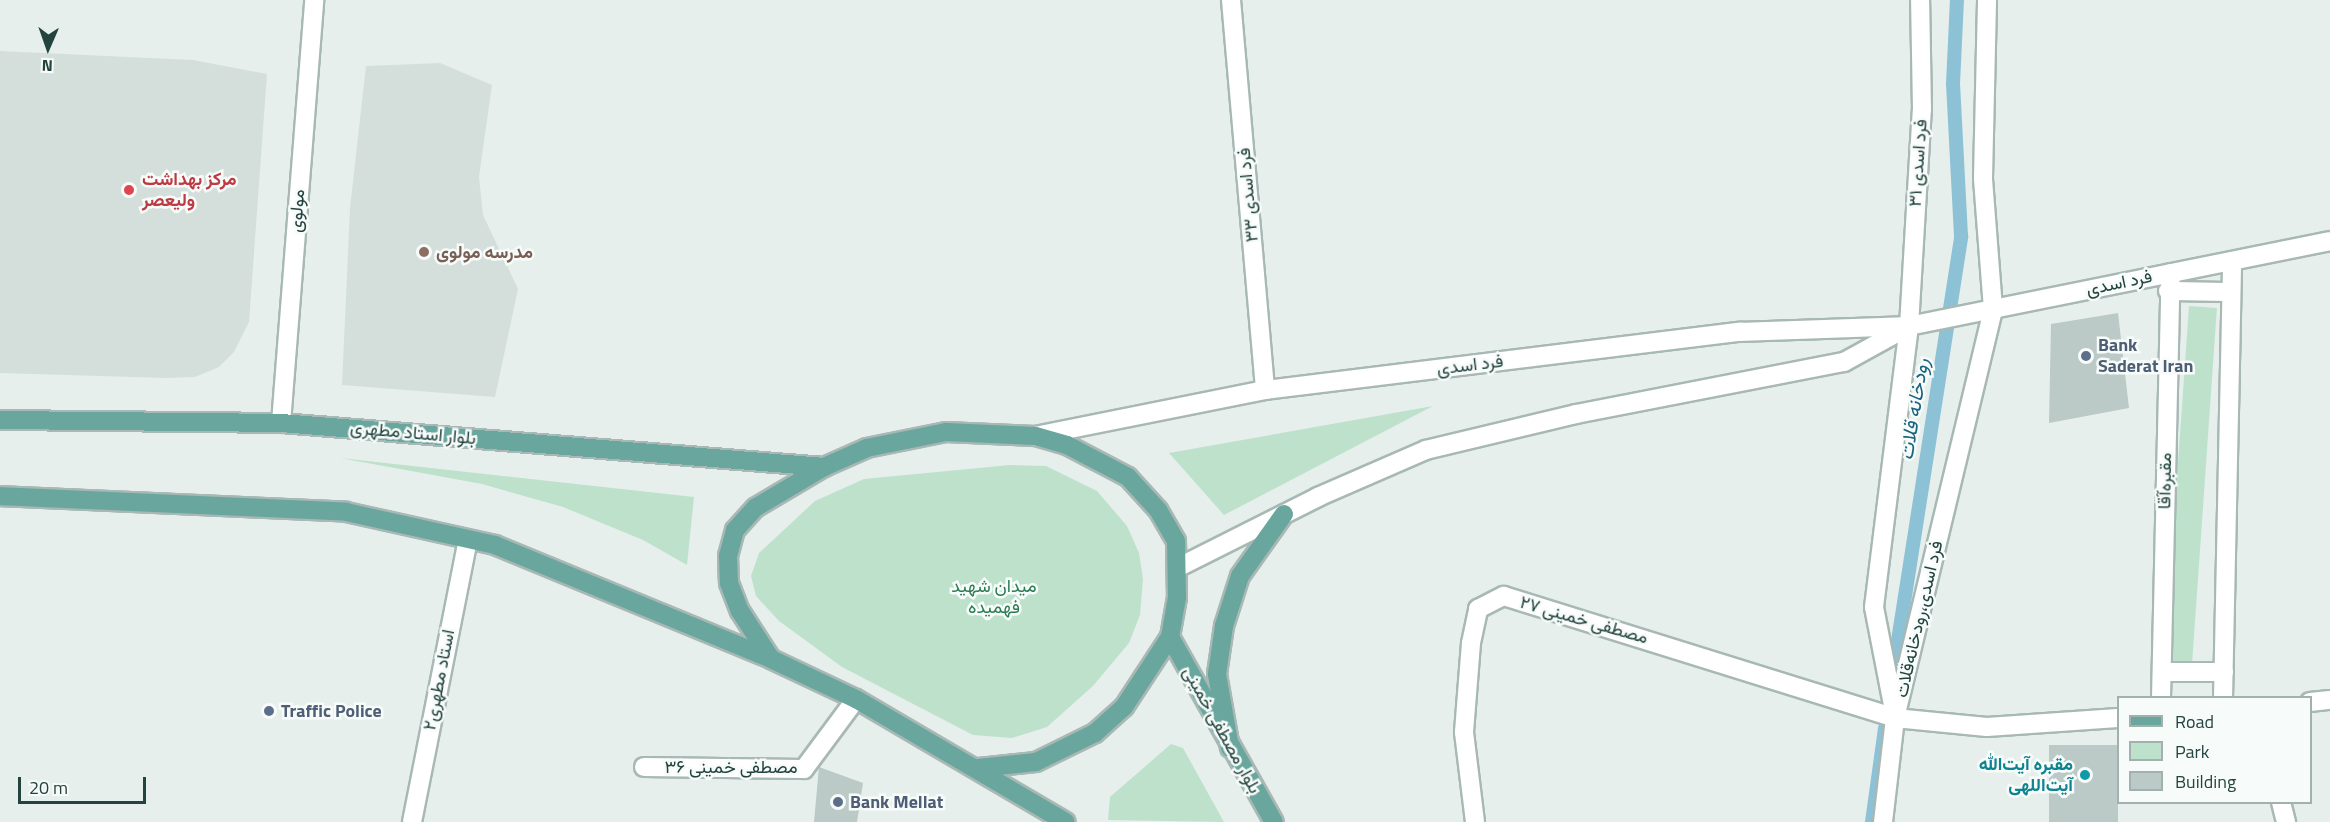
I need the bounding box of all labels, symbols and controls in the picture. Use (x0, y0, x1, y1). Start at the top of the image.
north arrow (18, 18, 78, 78)
text: N (41, 54, 53, 78)
street label: فرد اسدی ۳۱ (1904, 118, 1932, 208)
street label: فرد اسدی ۳۳ (1233, 147, 1263, 243)
place label: مرکز بهداشت ولیعصر (142, 169, 237, 212)
marker: مرکز بهداشت ولیعصر (120, 181, 138, 199)
street label: مولوی (285, 189, 309, 233)
place label: مدرسه مولوی (436, 241, 533, 263)
marker: مدرسه مولوی (417, 245, 431, 259)
street label: فرد اسدی (2084, 265, 2154, 301)
place label: Bank Saderat Iran (2098, 335, 2193, 378)
marker: Bank Saderat Iran (2079, 349, 2093, 363)
street label: فرد اسدی (1435, 350, 1505, 380)
water label: رودخانه قلات (1893, 356, 1933, 462)
street label: بلوار استاد مطهری (349, 417, 477, 449)
street label: مقبره‌آقا (2154, 453, 2176, 509)
street label: فرد اسدی،رودخانه‌قلات (1890, 538, 1948, 700)
park label: میدان شهید فهمیده (951, 576, 1037, 618)
street label: مصطفی خمینی ۲۷ (1517, 591, 1651, 649)
street label: استاد مطهری۲ (419, 628, 459, 732)
street label: بلوار مصطفی خمینی (1178, 663, 1266, 797)
legend (2117, 696, 2312, 804)
place label: Traffic Police (281, 700, 382, 722)
marker: Traffic Police (262, 704, 276, 718)
text: Road (2175, 708, 2214, 735)
text: Park (2175, 738, 2209, 765)
place label: مقبره آیت‌الله آیت‌اللهی (1979, 754, 2073, 796)
street label: مصطفی خمینی ۳۶ (664, 756, 798, 778)
scale bar (21, 765, 148, 803)
marker: مقبره آیت‌الله آیت‌اللهی (2078, 768, 2092, 782)
text: Building (2175, 768, 2236, 795)
text: 20 m (29, 774, 68, 801)
place label: Bank Mellat (850, 791, 943, 813)
marker: Bank Mellat (831, 795, 845, 809)

